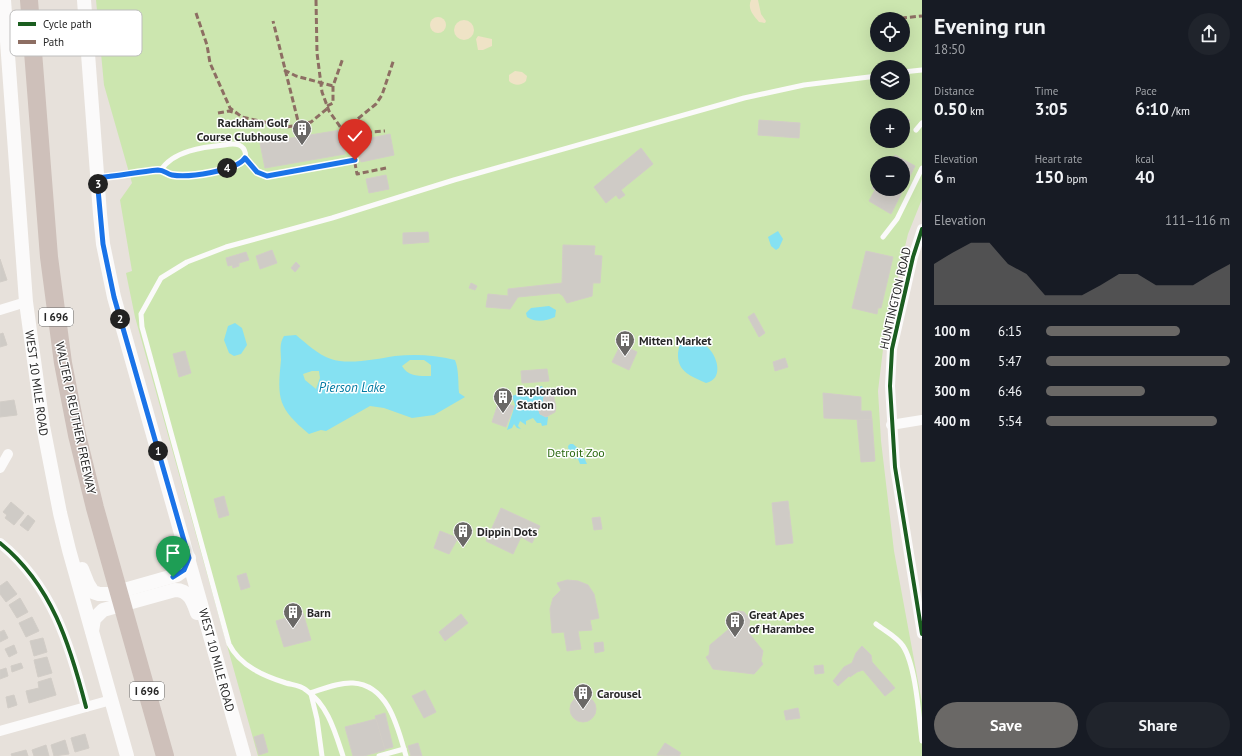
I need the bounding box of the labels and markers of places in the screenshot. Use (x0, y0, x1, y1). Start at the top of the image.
place label: Rackham Golf Course Clubhouse (197, 115, 289, 144)
building icon: Rackham Golf Course Clubhouse (291, 118, 313, 146)
pin (338, 119, 372, 160)
pin: 4 (217, 158, 237, 178)
pin: 3 (88, 174, 108, 194)
pin: 2 (110, 309, 130, 329)
building icon: Mitten Market (614, 329, 636, 357)
place label: Mitten Market (639, 333, 712, 348)
place label: Exploration Station (517, 383, 577, 412)
building icon: Exploration Station (492, 386, 514, 414)
pin: 1 (148, 441, 168, 461)
building icon: Dippin Dots (452, 520, 474, 548)
place label: Dippin Dots (477, 524, 537, 539)
pin (156, 536, 190, 577)
building icon: Barn (282, 601, 304, 629)
place label: Barn (307, 605, 331, 620)
place label: Great Apes of Harambee (749, 607, 814, 636)
building icon: Great Apes of Harambee (724, 610, 746, 638)
building icon: Carousel (572, 682, 594, 710)
place label: Carousel (597, 686, 642, 701)

